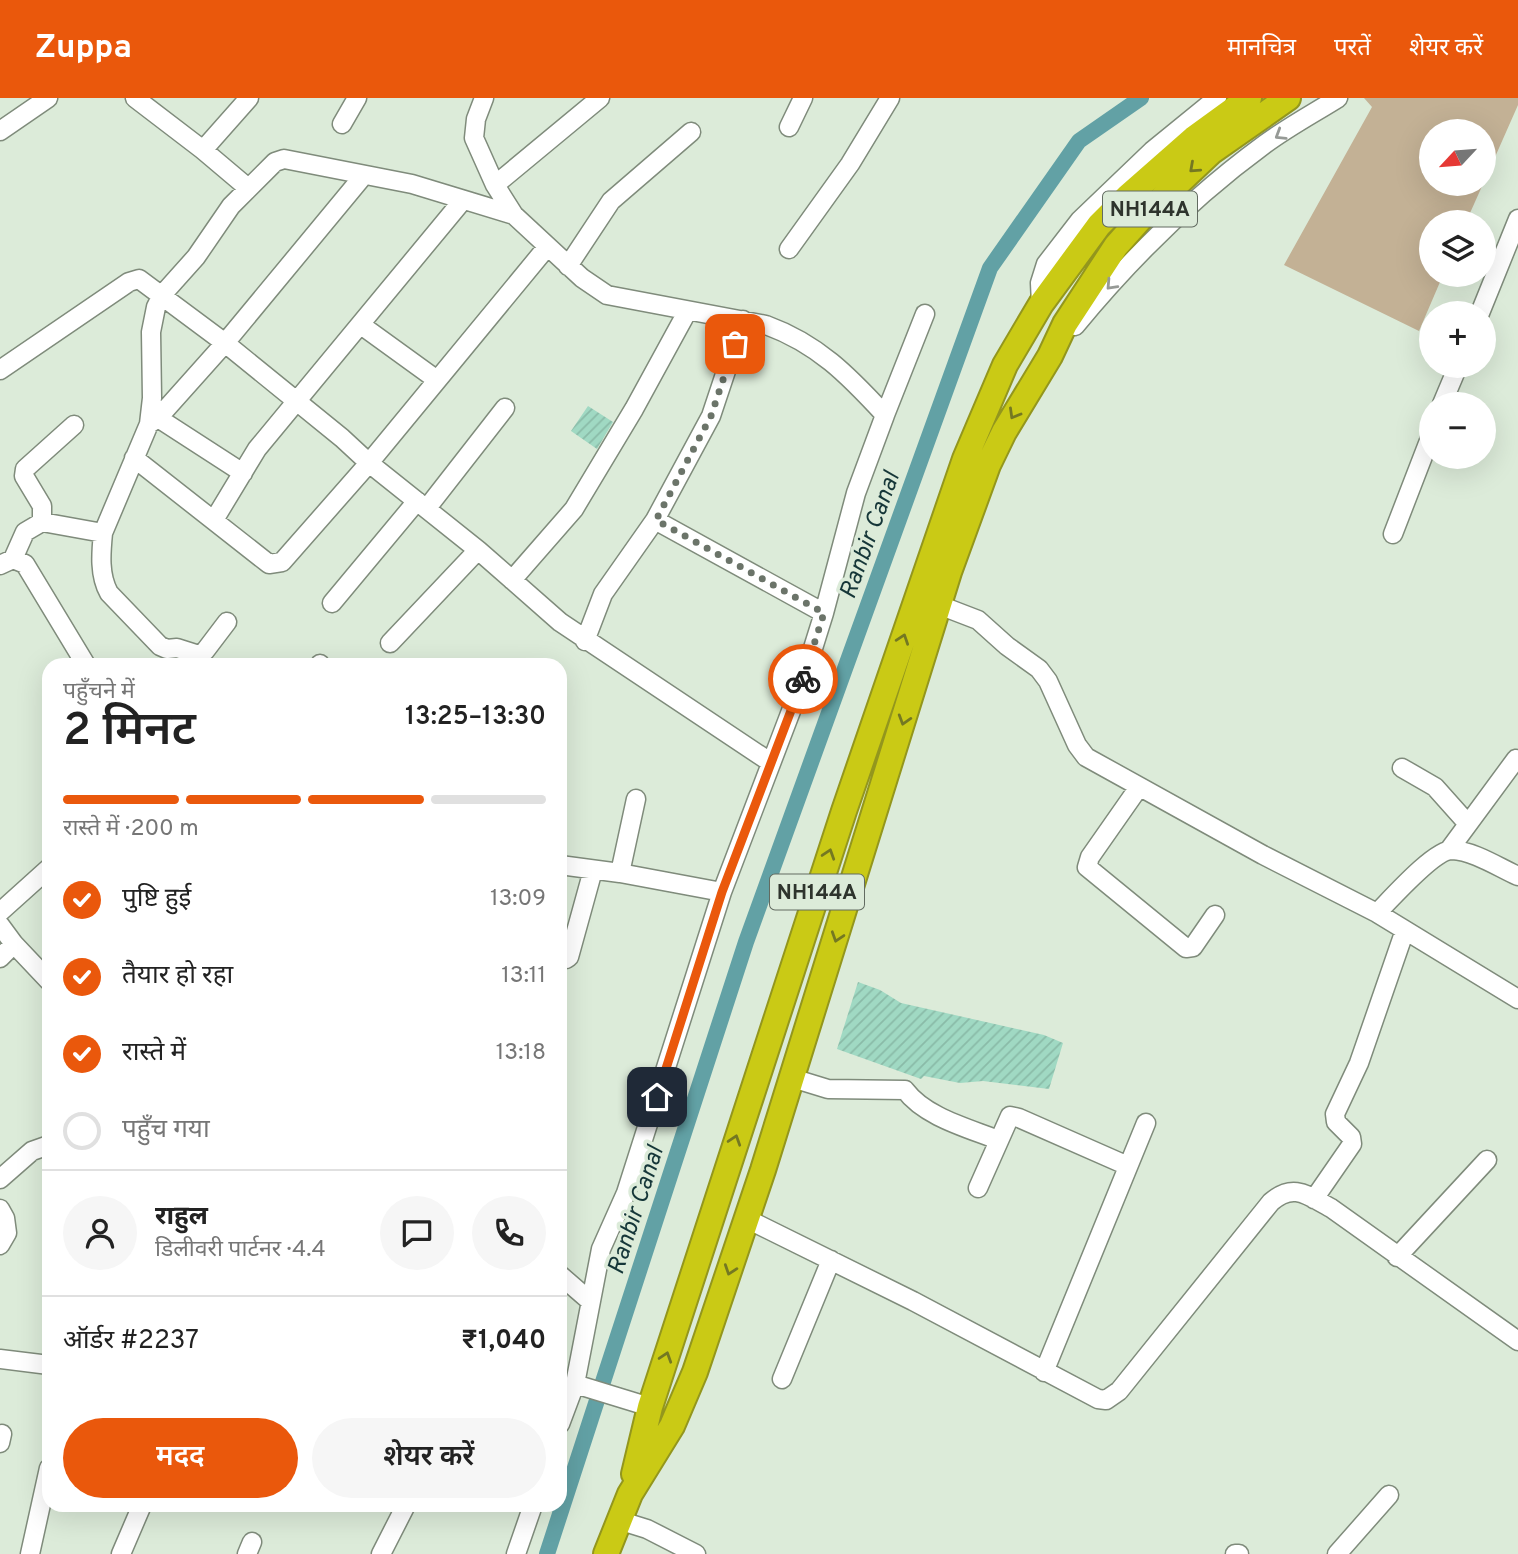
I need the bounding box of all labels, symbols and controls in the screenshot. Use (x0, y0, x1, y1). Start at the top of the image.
text: Zuppa (35, 28, 132, 70)
text: मानचित्र (1227, 34, 1296, 64)
text: परतें (1334, 34, 1371, 64)
text: शेयर करें (1409, 34, 1483, 64)
north arrow (1419, 119, 1496, 196)
map controls (1419, 119, 1496, 469)
one-way arrow (1275, 126, 1288, 139)
one-way arrow (1189, 159, 1202, 172)
road number: NH144A (1103, 192, 1197, 226)
button: layers (1419, 210, 1496, 287)
one-way arrow (1106, 277, 1119, 290)
button: + (1419, 301, 1496, 378)
pin (705, 314, 765, 374)
icon: bag (716, 325, 754, 363)
button: − (1419, 392, 1496, 469)
one-way arrow (1009, 407, 1022, 419)
water label: Ranbir Canal (834, 466, 908, 603)
one-way arrow (895, 634, 909, 646)
courier (768, 644, 838, 714)
icon: bike (784, 660, 822, 698)
text: पहुँचने में (63, 678, 135, 707)
text: 13:25–13:30 (405, 701, 546, 734)
text: 2 मिनट (63, 703, 196, 762)
one-way arrow (898, 713, 912, 725)
text: रास्ते में · 200 m (63, 815, 199, 844)
one-way arrow (821, 849, 836, 861)
road number: NH144A (770, 874, 864, 910)
icon: check (63, 881, 101, 919)
text: पुष्टि हुई (122, 883, 191, 916)
text: 13:09 (490, 885, 546, 914)
one-way arrow (830, 930, 845, 942)
icon: check (63, 958, 101, 996)
text: तैयार हो रहा (122, 960, 233, 993)
text: 13:11 (501, 962, 546, 991)
icon: check (63, 1035, 101, 1073)
text: रास्ते में (122, 1037, 186, 1070)
text: 13:18 (496, 1039, 546, 1068)
pin (627, 1067, 687, 1127)
icon: home (638, 1078, 676, 1116)
text: पहुँच गया (122, 1114, 210, 1147)
one-way arrow (727, 1135, 742, 1147)
water label: Ranbir Canal (602, 1141, 672, 1278)
button: person (63, 1196, 137, 1270)
button: chat (380, 1196, 454, 1270)
button: phone (472, 1196, 546, 1270)
text: राहुल (155, 1201, 208, 1234)
text: डिलीवरी पार्टनर · 4.4 (155, 1236, 326, 1265)
one-way arrow (723, 1264, 738, 1276)
text: ऑर्डर #2237 (63, 1325, 199, 1358)
text: ₹1,040 (461, 1325, 546, 1358)
one-way arrow (658, 1351, 672, 1364)
button: मदद (63, 1418, 298, 1498)
button: शेयर करें (312, 1418, 546, 1498)

